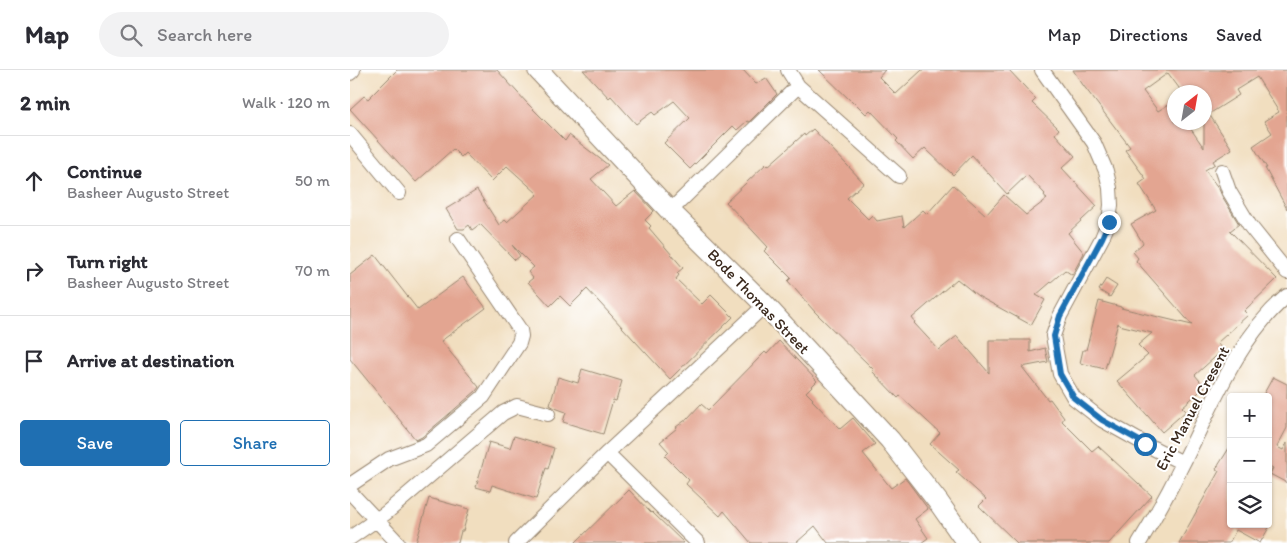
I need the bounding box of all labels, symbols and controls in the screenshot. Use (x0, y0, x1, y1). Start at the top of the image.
search box (99, 12, 449, 57)
text: Map (25, 20, 69, 49)
icon: search (117, 21, 145, 49)
text: Search here (157, 23, 252, 46)
text: Map (1048, 24, 1081, 46)
text: Directions (1109, 24, 1188, 46)
text: Saved (1216, 24, 1262, 46)
north arrow (1167, 85, 1212, 130)
text: 2 min (20, 90, 70, 115)
text: Walk · 120 m (242, 93, 330, 112)
text: Continue (67, 160, 142, 183)
icon: ahead (20, 167, 48, 195)
text: 50 m (295, 171, 330, 190)
text: Basheer Augusto Street (67, 183, 229, 202)
route end (1098, 211, 1121, 234)
street label: Bode Thomas Street (704, 245, 814, 358)
text: Turn right (67, 250, 148, 273)
icon: right (20, 257, 48, 285)
text: 70 m (295, 261, 330, 280)
text: Basheer Augusto Street (67, 273, 229, 292)
street label: Eric Manuel Cresent (1152, 343, 1233, 474)
icon: arrive (20, 347, 48, 375)
text: Arrive at destination (67, 349, 234, 372)
map controls (1227, 393, 1272, 528)
button: + (1227, 393, 1272, 438)
button: Save (20, 420, 170, 466)
button: Share (180, 420, 330, 466)
route start (1134, 433, 1157, 456)
button: − (1227, 438, 1272, 483)
button: layers (1227, 483, 1272, 528)

